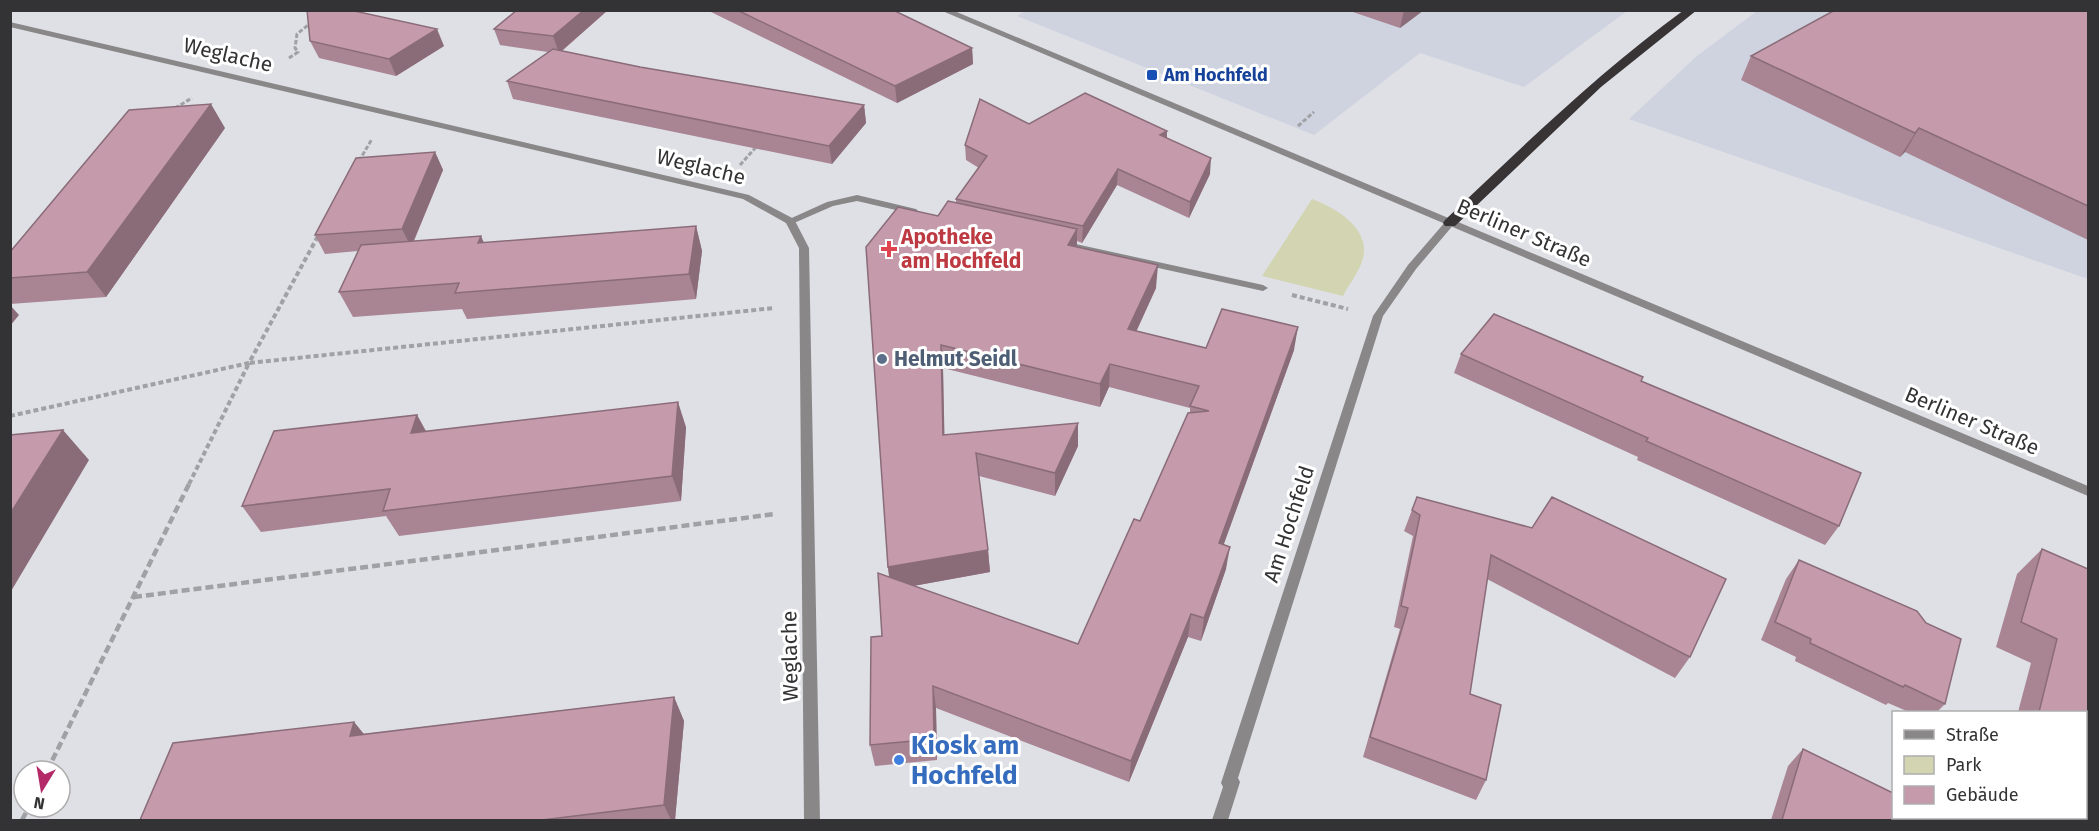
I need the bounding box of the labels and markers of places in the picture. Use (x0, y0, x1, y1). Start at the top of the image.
place label: Am Hochfeld (1163, 64, 1268, 86)
marker: Am Hochfeld (1145, 68, 1159, 82)
place label: Apotheke am Hochfeld (900, 224, 1021, 274)
marker: Apotheke am Hochfeld (882, 242, 896, 256)
place label: Helmut Seidl (894, 346, 1018, 372)
marker: Helmut Seidl (875, 352, 889, 366)
place label: Kiosk am Hochfeld (911, 730, 1019, 791)
marker: Kiosk am Hochfeld (892, 753, 906, 767)

